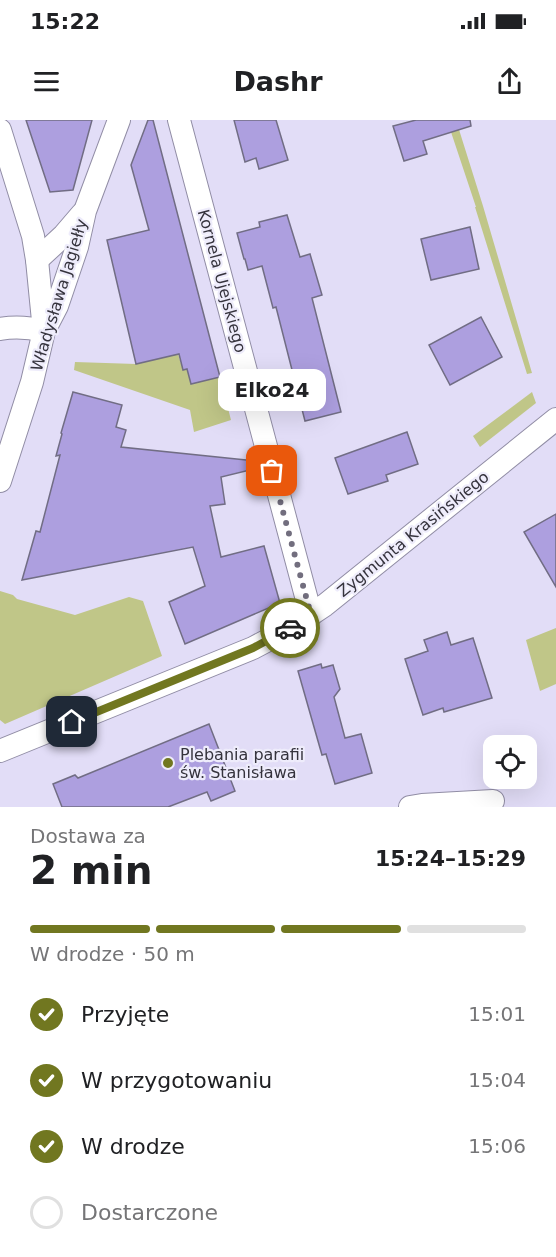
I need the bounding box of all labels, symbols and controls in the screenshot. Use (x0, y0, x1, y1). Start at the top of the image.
text: 15:22 (30, 9, 100, 34)
icon: menu (30, 65, 63, 98)
icon: share (493, 65, 526, 98)
text: Dashr (233, 66, 323, 97)
street label: Kornela Ujejskiego (194, 207, 250, 355)
street label: Władysława Jagiełły (27, 217, 91, 373)
callout: Elko24 (218, 369, 326, 411)
text: Elko24 (235, 378, 309, 402)
pin (246, 445, 297, 496)
icon: bag (255, 454, 288, 487)
street label: Zygmunta Krasińskiego (333, 467, 493, 601)
courier (260, 598, 320, 658)
icon: car (274, 612, 307, 645)
pin (46, 696, 97, 747)
icon: home (55, 705, 88, 738)
map controls (483, 735, 537, 789)
button: locate (483, 735, 537, 789)
place label: Plebania parafii św. Stanisława (180, 745, 304, 782)
marker: Plebania parafii św. Stanisława (161, 756, 175, 770)
text: Dostawa za (30, 824, 146, 848)
text: 15:24–15:29 (375, 846, 526, 871)
text: 2 min (30, 848, 152, 893)
text: W drodze · 50 m (30, 942, 195, 966)
icon: check (30, 998, 63, 1031)
text: Przyjęte (81, 1002, 169, 1027)
text: 15:01 (468, 1002, 526, 1026)
icon: check (30, 1064, 63, 1097)
text: W przygotowaniu (81, 1068, 272, 1093)
text: 15:04 (468, 1068, 526, 1092)
icon: check (30, 1130, 63, 1163)
text: W drodze (81, 1134, 185, 1159)
text: 15:06 (468, 1134, 526, 1158)
text: Dostarczone (81, 1200, 218, 1225)

